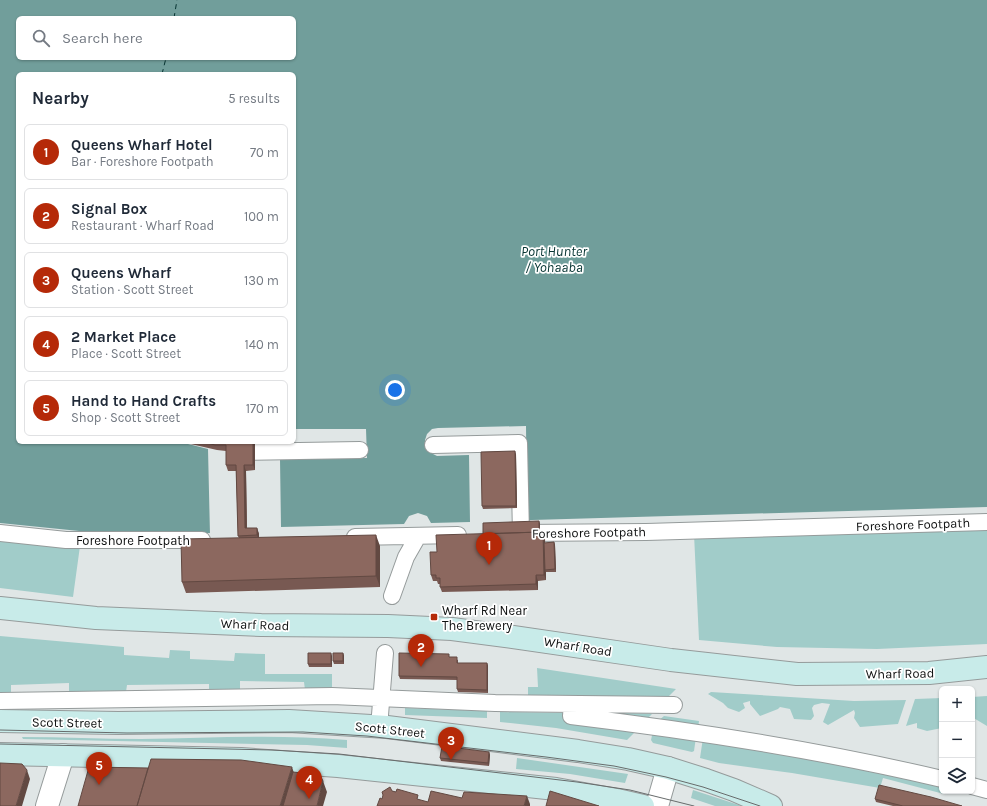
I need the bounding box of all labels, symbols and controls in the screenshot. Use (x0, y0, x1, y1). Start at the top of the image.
search box (16, 16, 296, 60)
icon: search (30, 27, 52, 49)
text: Search here (62, 29, 143, 47)
text: Nearby (32, 88, 89, 108)
text: 5 results (228, 91, 280, 106)
text: Queens Wharf Hotel (71, 136, 213, 154)
text: 1 (44, 145, 48, 160)
text: 70 m (250, 145, 279, 160)
text: Bar · Foreshore Footpath (71, 154, 214, 169)
text: Signal Box (71, 200, 147, 218)
text: 2 (42, 209, 50, 224)
text: 100 m (244, 209, 279, 224)
text: Restaurant · Wharf Road (71, 218, 214, 233)
water label: Port Hunter / Yohaaba (521, 243, 588, 276)
text: Queens Wharf (71, 264, 171, 282)
text: 3 (42, 273, 50, 288)
text: 130 m (244, 273, 279, 288)
text: Station · Scott Street (71, 282, 193, 297)
text: 2 Market Place (71, 328, 176, 346)
text: 4 (42, 337, 50, 352)
text: 140 m (244, 337, 279, 352)
text: Place · Scott Street (71, 346, 181, 361)
your location (385, 380, 405, 400)
text: Hand to Hand Crafts (71, 392, 216, 410)
text: 5 (42, 401, 50, 416)
text: 170 m (246, 401, 279, 416)
text: Shop · Scott Street (71, 410, 180, 425)
street label: Foreshore Footpath (856, 515, 970, 534)
street label: Foreshore Footpath (532, 524, 646, 541)
pin: 1 (476, 532, 502, 565)
street label: Foreshore Footpath (76, 533, 190, 548)
place label: Wharf Rd Near The Brewery (442, 603, 527, 633)
marker: Wharf Rd Near The Brewery (429, 612, 439, 622)
street label: Wharf Road (220, 616, 290, 633)
pin: 2 (408, 634, 434, 667)
street label: Wharf Road (543, 634, 613, 659)
street label: Wharf Road (865, 665, 935, 682)
map controls (939, 686, 975, 794)
button: + (939, 686, 975, 722)
street label: Scott Street (32, 714, 102, 731)
street label: Scott Street (354, 718, 426, 741)
button: − (939, 722, 975, 758)
pin: 3 (438, 727, 464, 760)
pin: 5 (86, 752, 112, 785)
button: layers (939, 758, 975, 794)
pin: 4 (296, 766, 322, 799)

